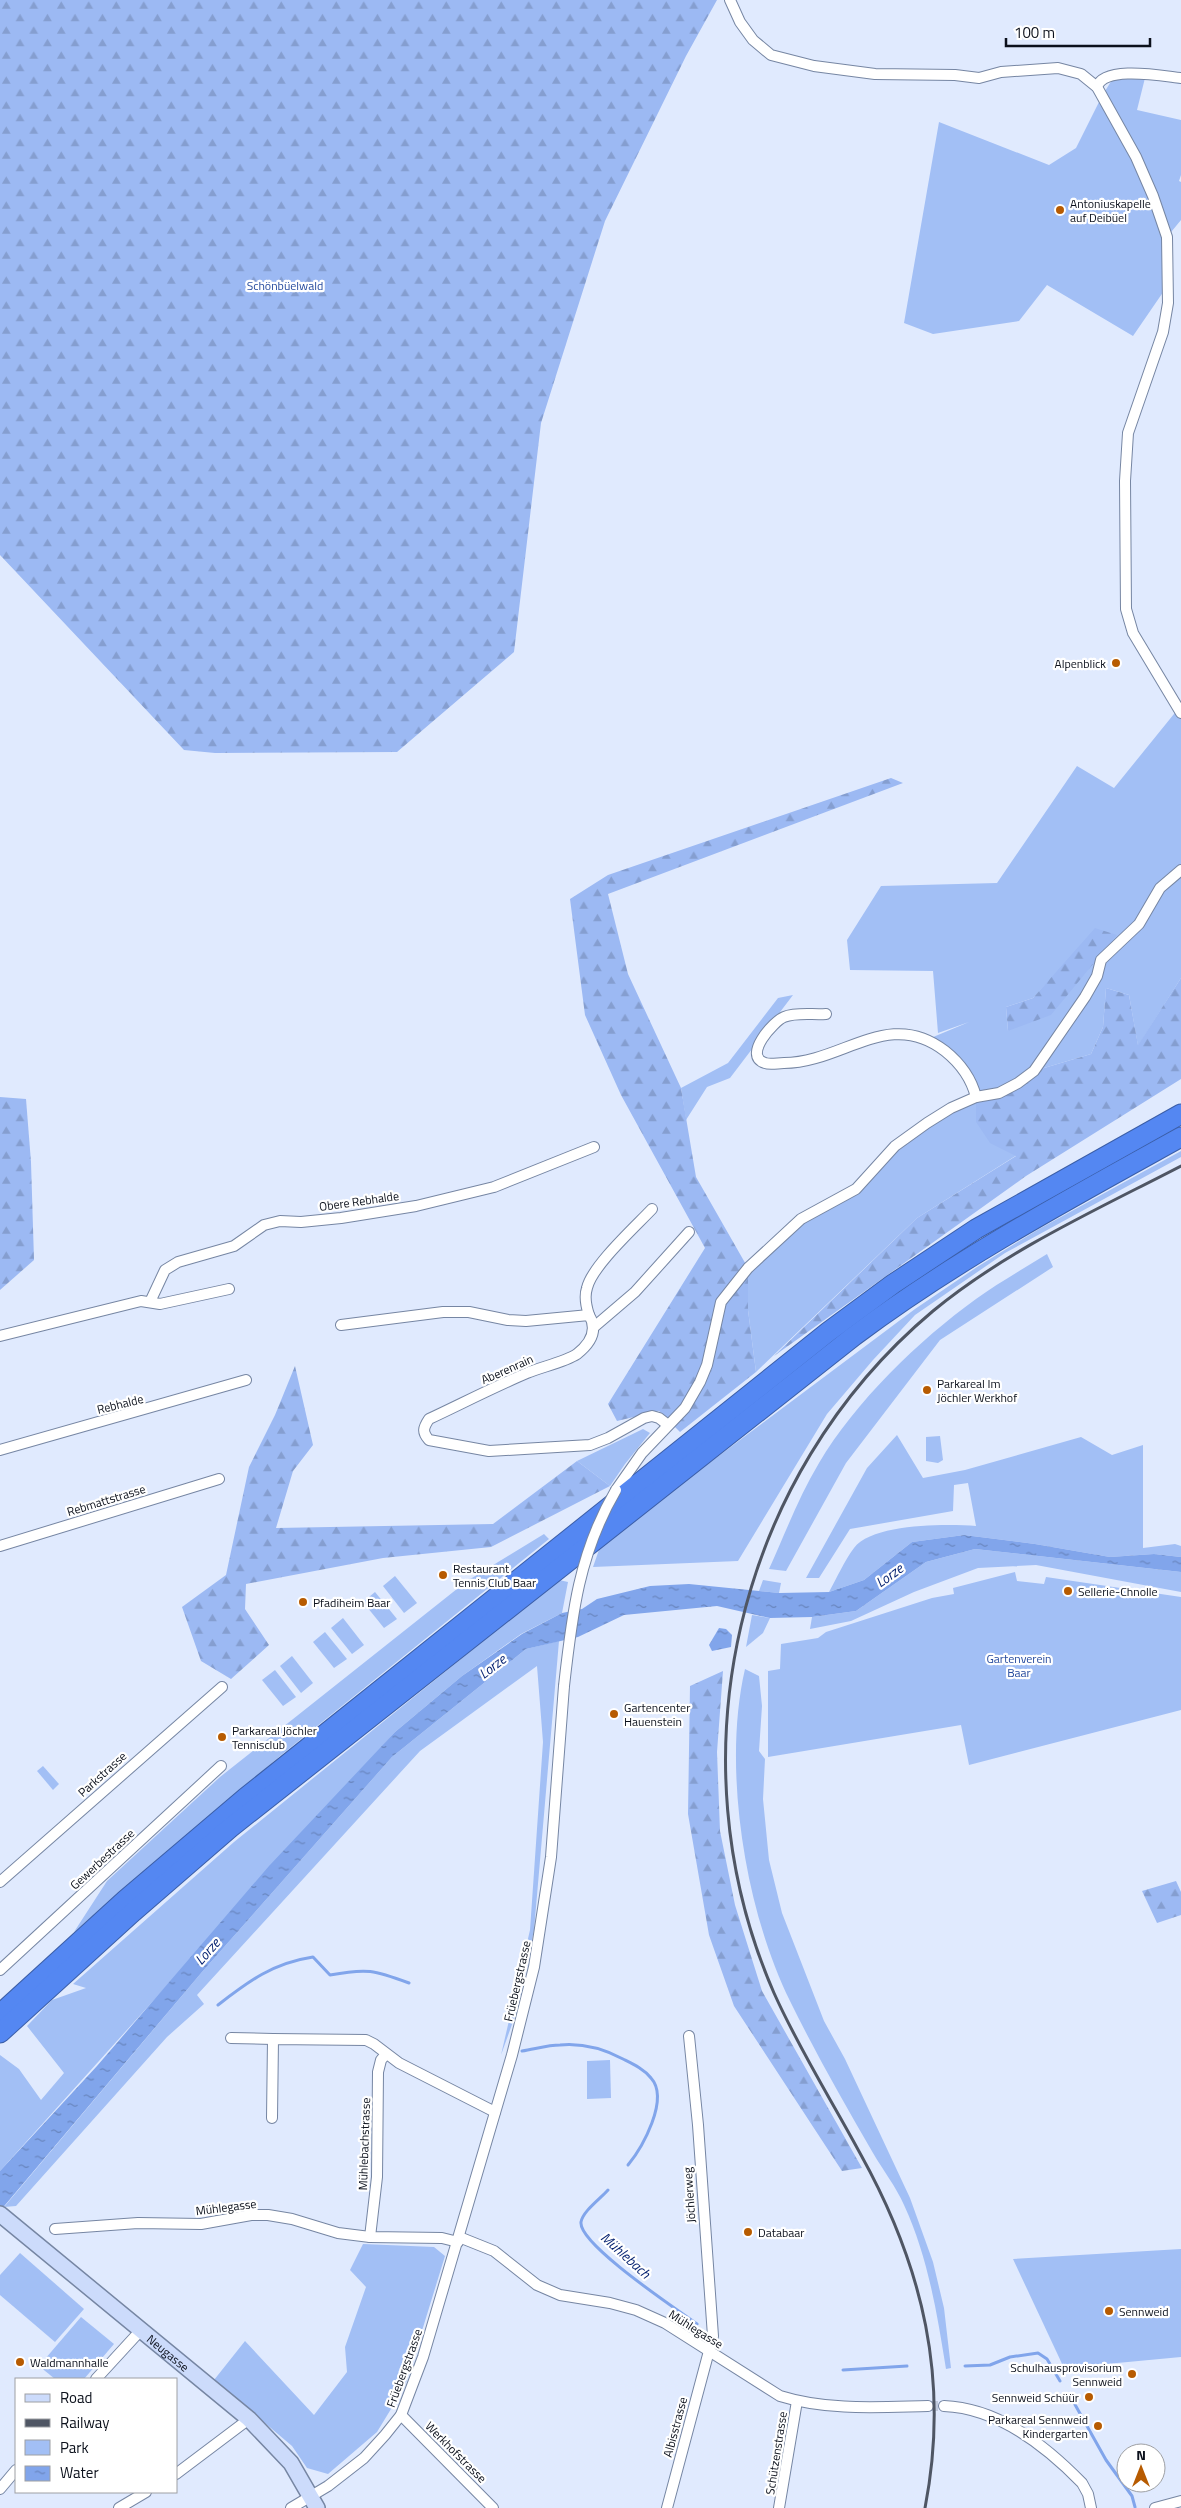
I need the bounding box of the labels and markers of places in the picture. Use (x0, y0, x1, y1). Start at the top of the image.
place label: Antoniuskapelle auf Deibüel (1070, 194, 1151, 227)
marker: Antoniuskapelle auf Deibüel (1054, 204, 1066, 216)
place label: Alpenblick (1055, 654, 1106, 673)
marker: Alpenblick (1110, 657, 1122, 669)
place label: Parkareal Im Jöchler Werkhof (937, 1374, 1017, 1407)
marker: Parkareal Im Jöchler Werkhof (921, 1384, 933, 1396)
place label: Restaurant Tennis Club Baar (453, 1559, 536, 1592)
marker: Restaurant Tennis Club Baar (437, 1569, 449, 1581)
place label: Sellerie-Chnolle (1078, 1582, 1158, 1601)
marker: Sellerie-Chnolle (1062, 1585, 1074, 1597)
place label: Pfadiheim Baar (313, 1593, 390, 1612)
marker: Pfadiheim Baar (297, 1596, 309, 1608)
place label: Gartencenter Hauenstein (624, 1698, 690, 1731)
marker: Gartencenter Hauenstein (608, 1708, 620, 1720)
place label: Parkareal Jöchler Tennisclub (232, 1721, 317, 1754)
marker: Parkareal Jöchler Tennisclub (216, 1731, 228, 1743)
place label: Databaar (758, 2223, 804, 2242)
marker: Databaar (742, 2226, 754, 2238)
place label: Sennweid (1119, 2302, 1169, 2321)
marker: Sennweid (1103, 2305, 1115, 2317)
place label: Waldmannhalle (30, 2353, 109, 2372)
marker: Waldmannhalle (14, 2356, 26, 2368)
place label: Schulhausprovisorium Sennweid (1010, 2358, 1122, 2391)
marker: Schulhausprovisorium Sennweid (1126, 2368, 1138, 2380)
place label: Sennweid Schüür (992, 2388, 1079, 2407)
marker: Sennweid Schüür (1083, 2391, 1095, 2403)
place label: Parkareal Sennweid Kindergarten (988, 2410, 1088, 2443)
marker: Parkareal Sennweid Kindergarten (1092, 2420, 1104, 2432)

